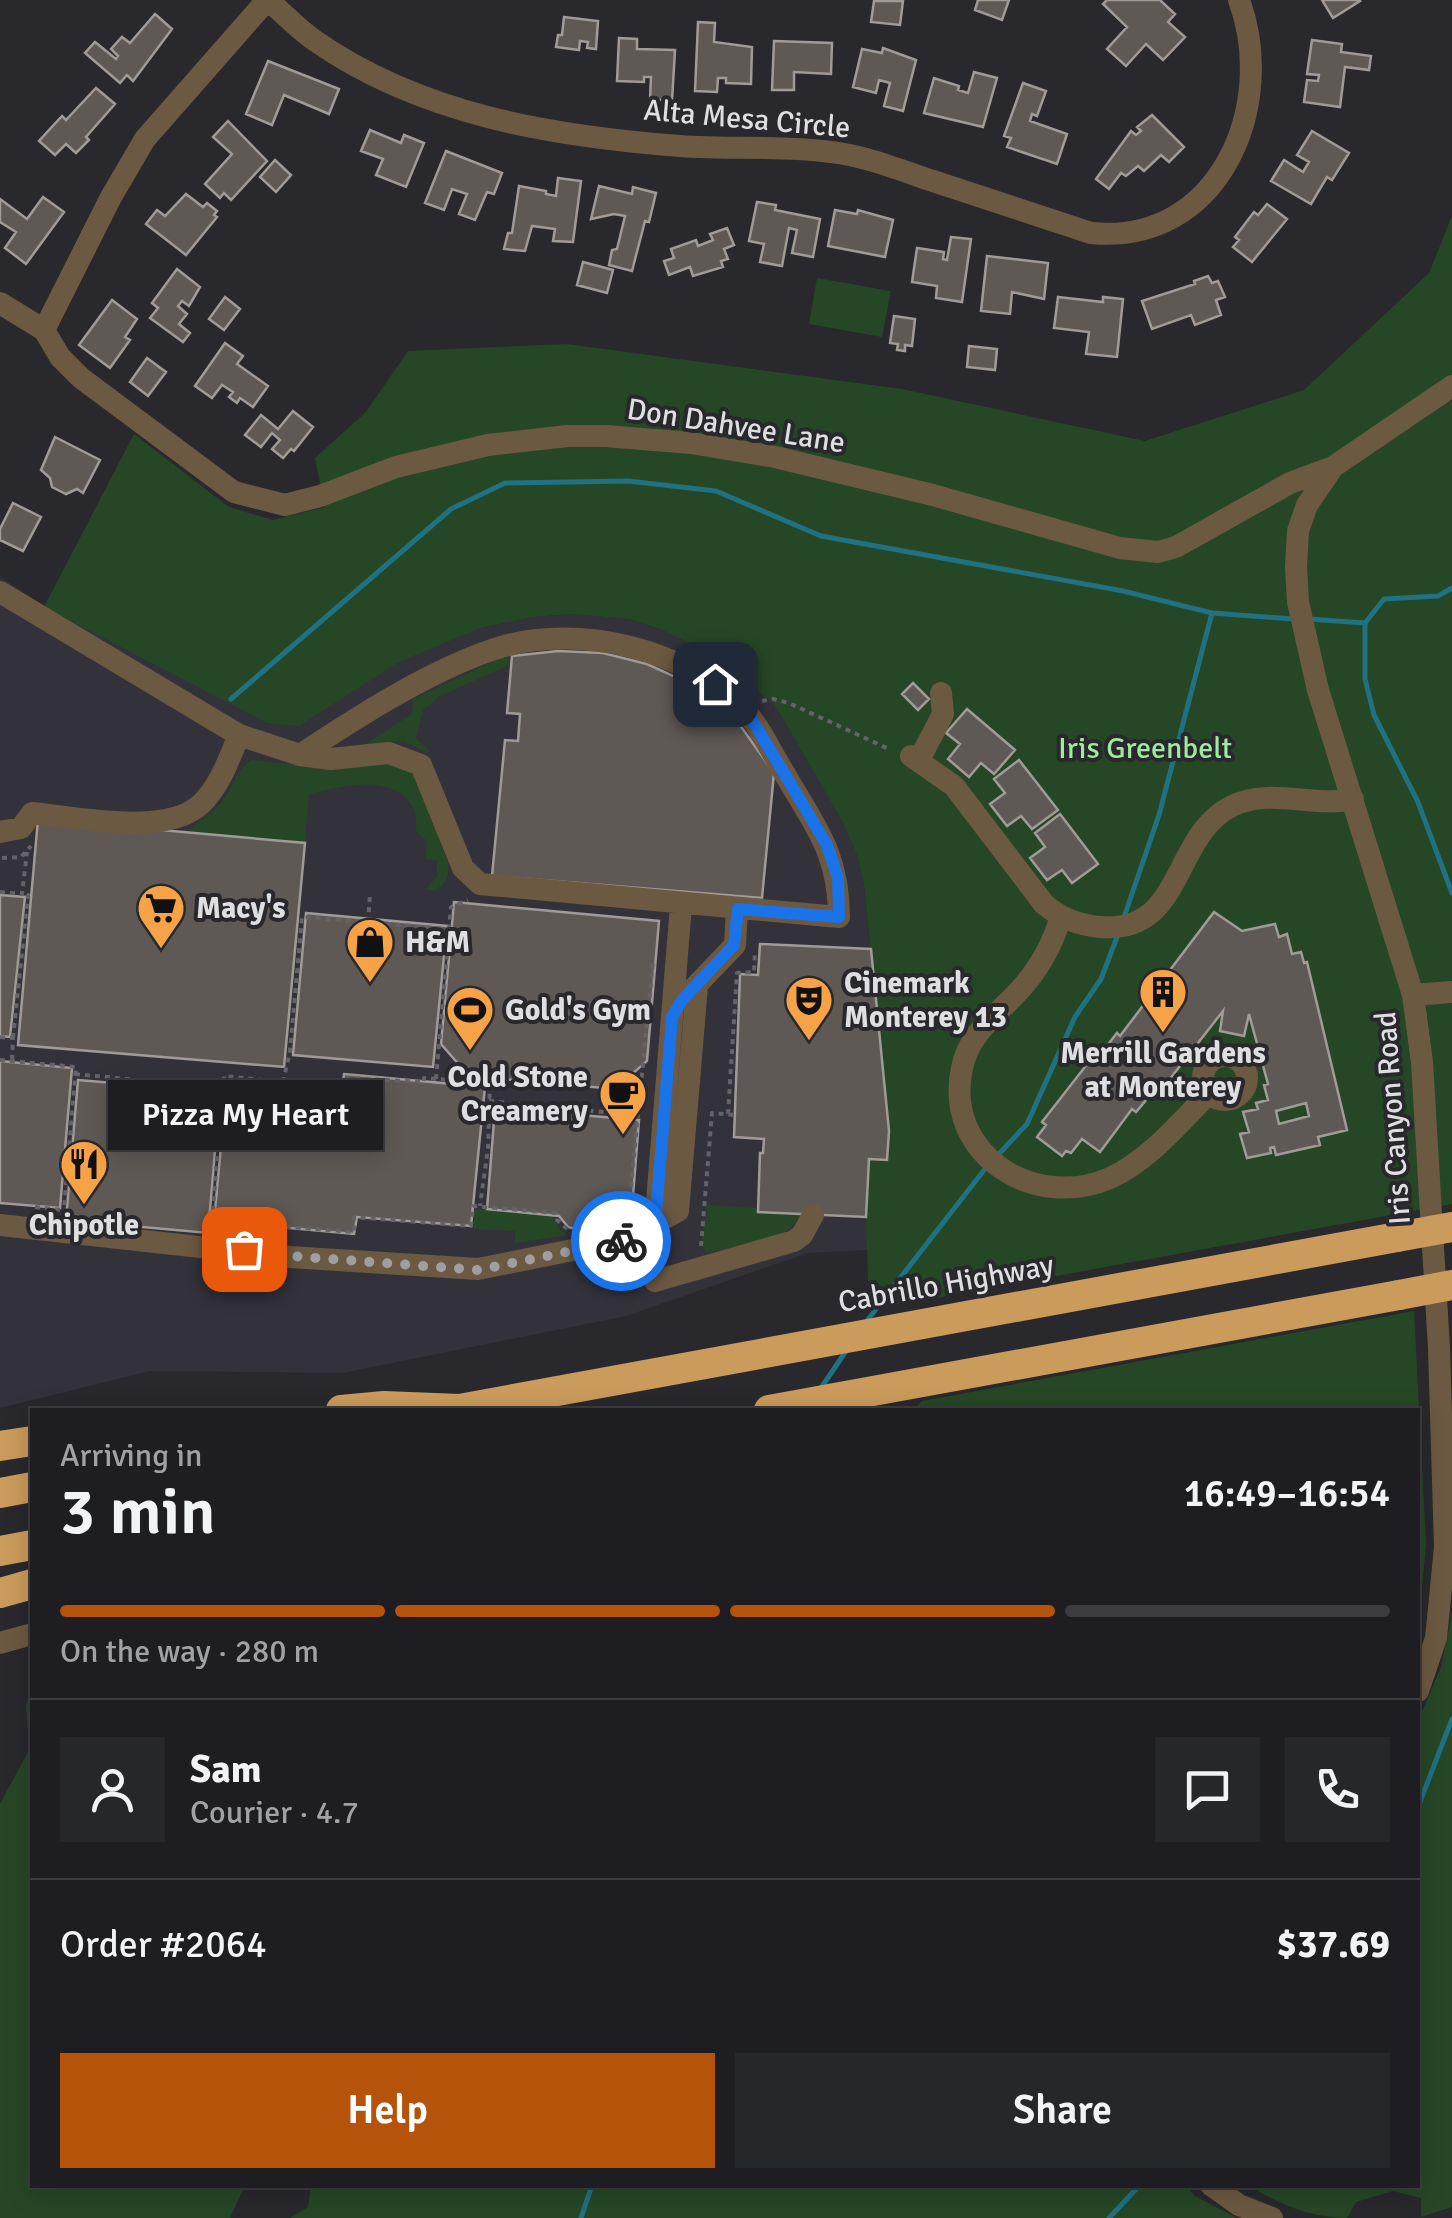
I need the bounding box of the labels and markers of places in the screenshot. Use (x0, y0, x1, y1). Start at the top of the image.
pin (673, 642, 758, 727)
supermarket icon: Macy's (135, 882, 187, 950)
place label: Macy's (196, 890, 286, 927)
shop icon: H&M (344, 916, 396, 984)
place label: H&M (405, 924, 470, 961)
place label: Cinemark Monterey 13 (844, 965, 1007, 1036)
building icon: Merrill Gardens at Monterey (1137, 966, 1189, 1034)
theatre icon: Cinemark Monterey 13 (783, 974, 835, 1042)
sports icon: Gold's Gym (444, 984, 496, 1052)
place label: Gold's Gym (505, 992, 651, 1029)
place label: Merrill Gardens at Monterey (1060, 1035, 1266, 1106)
place label: Cold Stone Creamery (448, 1059, 588, 1130)
cafe icon: Cold Stone Creamery (597, 1068, 649, 1136)
callout: Pizza My Heart (106, 1079, 382, 1149)
restaurant icon: Chipotle (58, 1138, 110, 1206)
place label: Chipotle (29, 1207, 139, 1244)
pin (202, 1207, 287, 1292)

